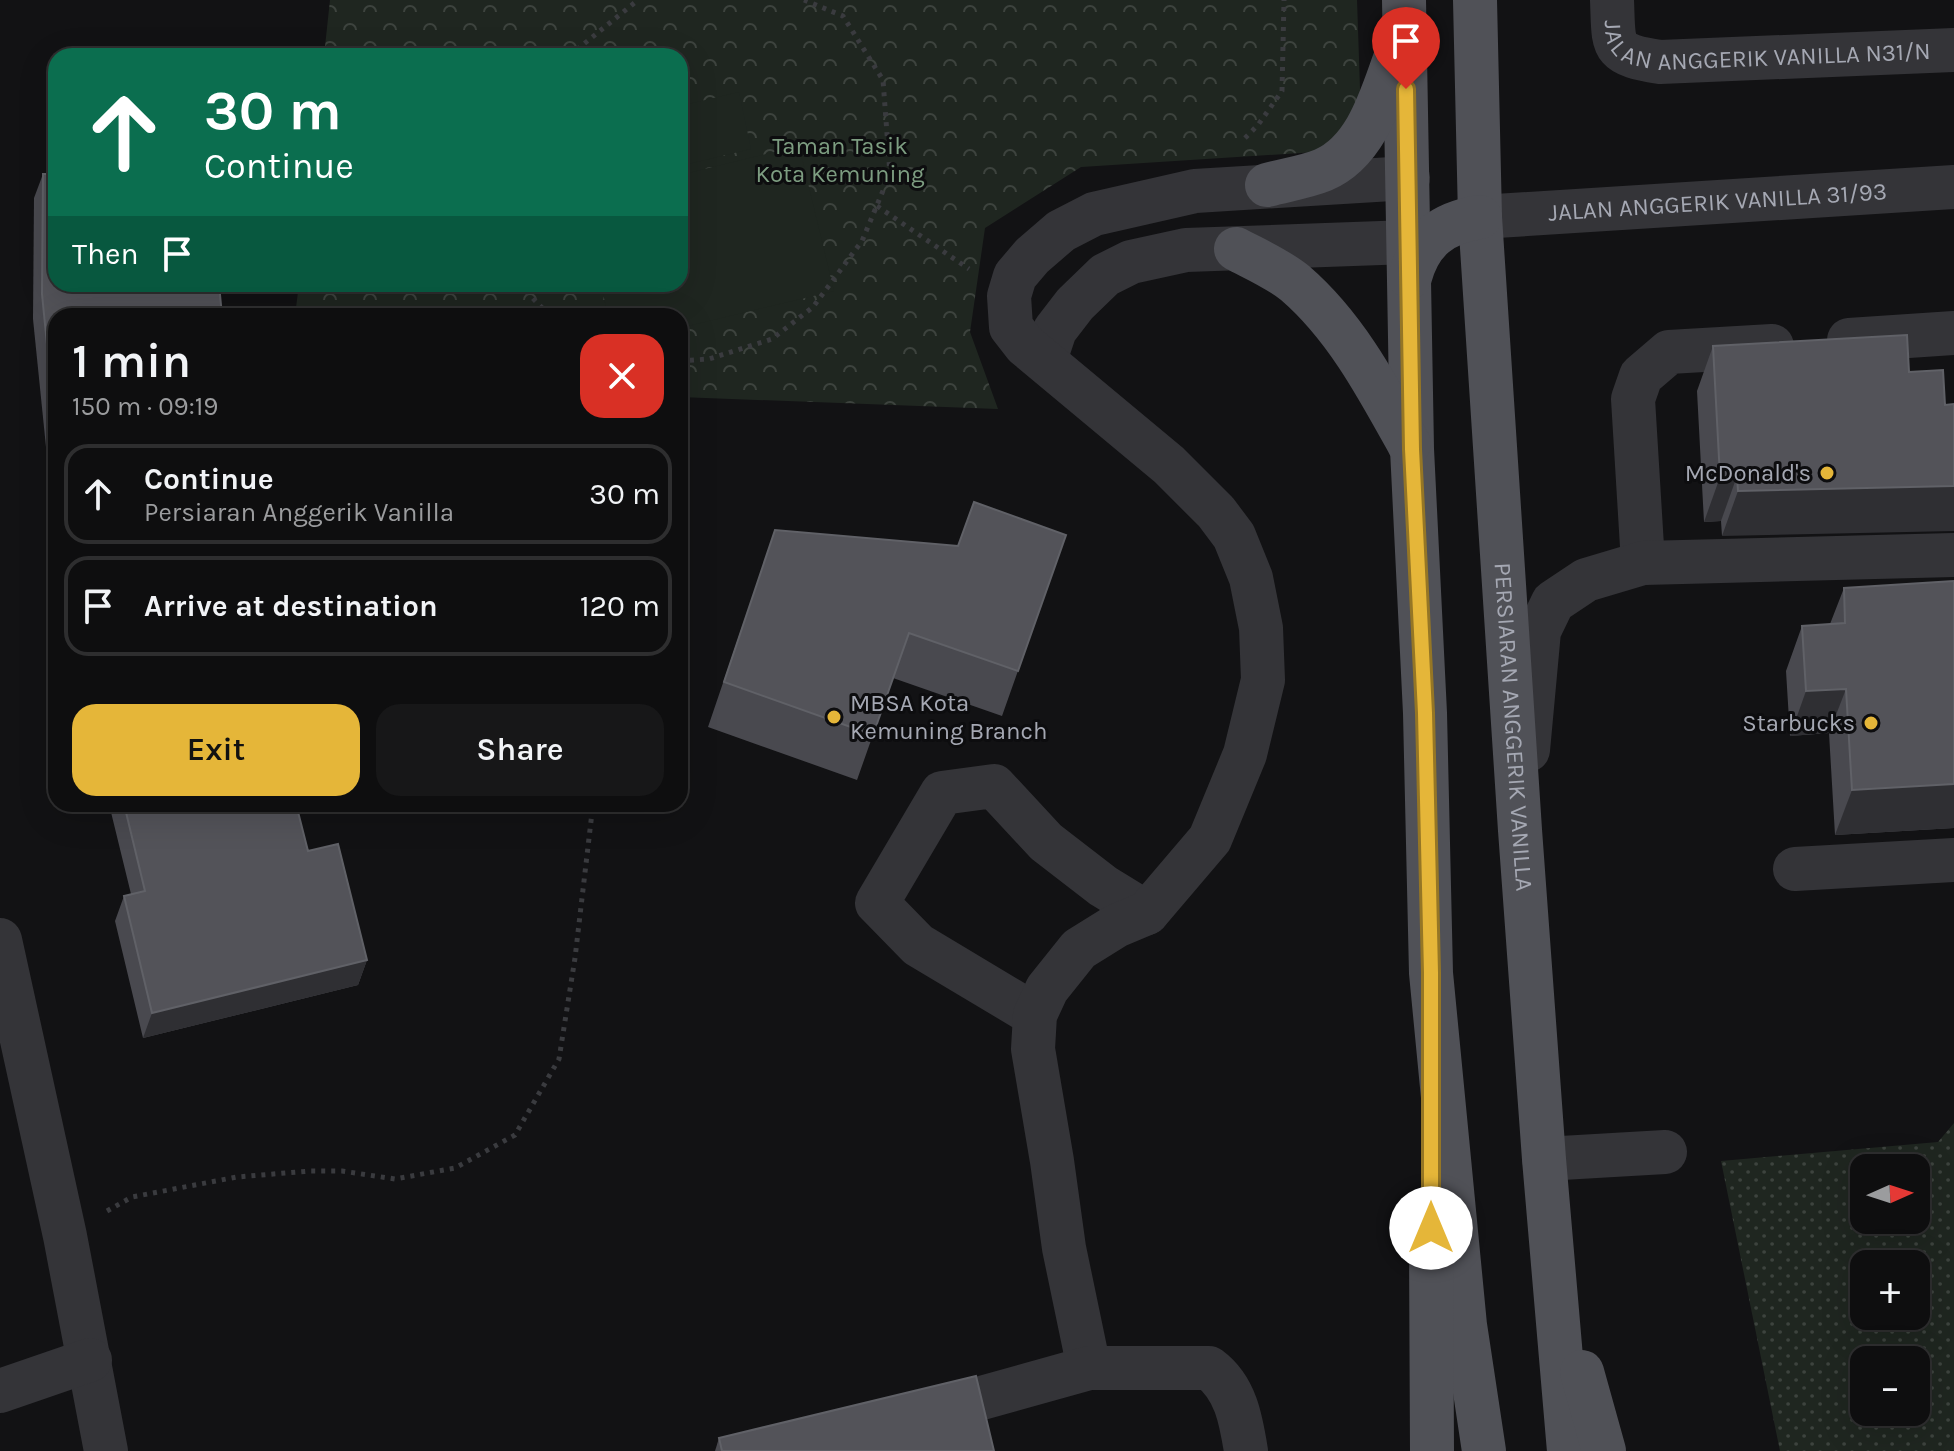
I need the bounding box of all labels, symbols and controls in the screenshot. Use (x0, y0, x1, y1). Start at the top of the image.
pin (1372, 7, 1440, 89)
icon: arrive (1384, 19, 1428, 63)
street label: JALAN ANGGERIK VANILLA N31/N (1599, 19, 1931, 76)
text: 30 m (204, 78, 342, 143)
icon: ahead (72, 80, 176, 184)
park label: Taman Tasik Kota Kemuning (755, 132, 925, 188)
text: Continue (204, 145, 354, 187)
street label: JALAN ANGGERIK VANILLA 31/93 (1547, 177, 1888, 227)
icon: arrive (155, 232, 199, 276)
text: Then (72, 236, 139, 272)
text: 1 min (72, 333, 191, 389)
button: close (580, 334, 664, 418)
text: 150 m · 09:19 (72, 391, 218, 422)
place label: McDonald's (1685, 459, 1811, 487)
text: Continue (144, 461, 274, 497)
marker: McDonald's (1818, 464, 1836, 482)
icon: ahead (76, 472, 120, 516)
text: 30 m (589, 476, 660, 512)
text: Persiaran Anggerik Vanilla (144, 497, 454, 528)
street label: PERSIARAN ANGGERIK VANILLA (1489, 562, 1538, 892)
icon: arrive (76, 584, 120, 628)
text: Arrive at destination (144, 588, 438, 624)
text: 120 m (580, 588, 660, 624)
place label: MBSA Kota Kemuning Branch (850, 689, 1047, 745)
button: Exit (72, 704, 360, 796)
button: Share (376, 704, 664, 796)
marker: MBSA Kota Kemuning Branch (825, 708, 843, 726)
place label: Starbucks (1742, 709, 1855, 737)
marker: Starbucks (1862, 714, 1880, 732)
north arrow (1850, 1154, 1930, 1234)
map controls (1850, 1154, 1930, 1426)
position arrow (1389, 1186, 1473, 1270)
button: + (1850, 1250, 1930, 1330)
button: − (1850, 1346, 1930, 1426)

